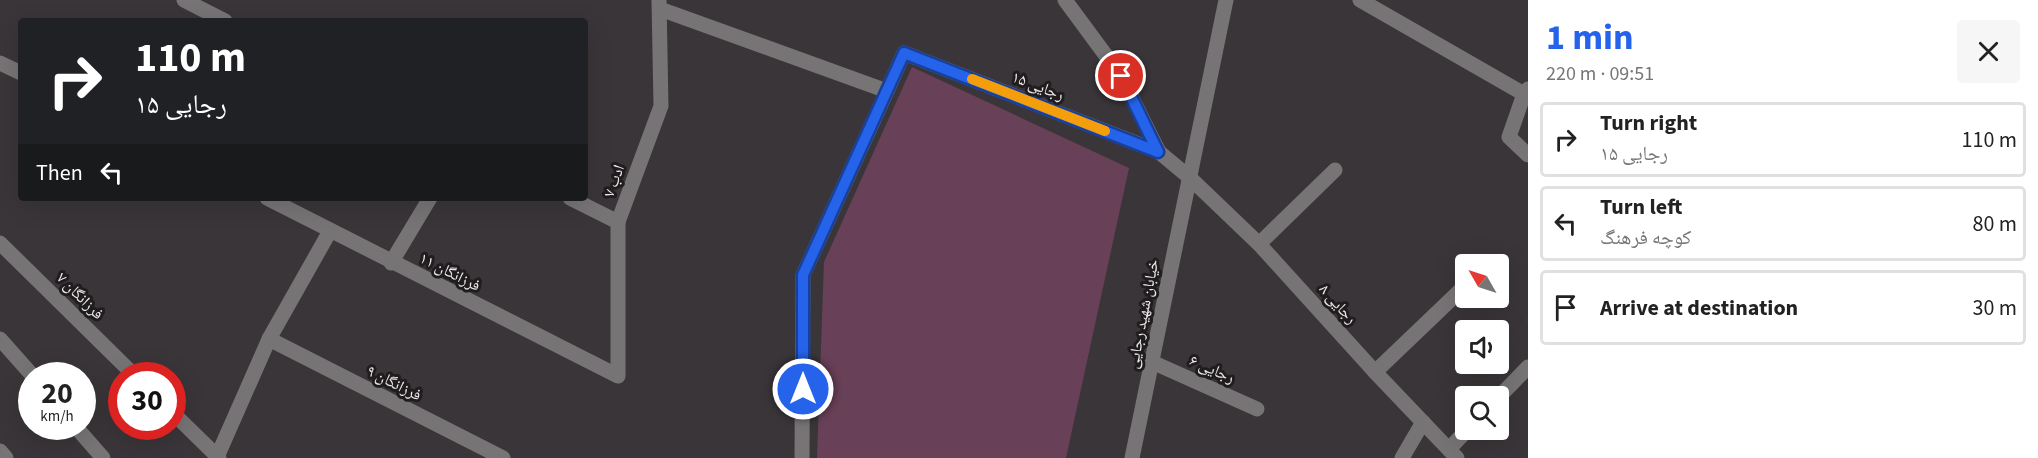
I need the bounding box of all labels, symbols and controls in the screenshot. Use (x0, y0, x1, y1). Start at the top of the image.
text: 1 min (1546, 12, 1634, 63)
button: close (1957, 20, 2020, 83)
text: 110 m (135, 28, 246, 88)
icon: right (36, 42, 114, 120)
pin (1095, 50, 1146, 101)
icon: arrive (1104, 59, 1137, 92)
text: 220 m · 09:51 (1546, 60, 1654, 88)
street label: رجایی ۱۵ (1009, 66, 1067, 106)
text: رجایی ۱۵ (135, 85, 227, 124)
text: Turn right (1600, 107, 1697, 139)
icon: right (1549, 123, 1582, 156)
text: 110 m (1962, 124, 2017, 156)
text: رجایی ۱۵ (1600, 140, 1668, 168)
icon: left (95, 156, 128, 189)
text: Then (36, 157, 83, 189)
street label: ادب ۷ (598, 162, 630, 200)
text: Turn left (1600, 191, 1682, 223)
icon: left (1549, 207, 1582, 240)
text: 80 m (1972, 208, 2017, 240)
text: کوچه فرهنگ (1600, 224, 1691, 252)
street label: فرزانگان ۱۱ (416, 247, 484, 297)
north arrow (1455, 254, 1509, 308)
map controls (1455, 254, 1509, 440)
street label: خیابان شهید رجایی (1122, 257, 1164, 371)
street label: فرزانگان ۷ (51, 267, 109, 325)
street label: رجایی ۸ (1314, 279, 1362, 329)
icon: arrive (1549, 291, 1582, 324)
text: Arrive at destination (1600, 292, 1798, 324)
text: 30 m (1972, 292, 2017, 324)
button: sound (1455, 320, 1509, 374)
street label: رجایی ۶ (1186, 349, 1238, 389)
position arrow (771, 357, 835, 421)
street label: فرزانگان ۹ (363, 360, 425, 406)
speed limit sign: 30 (108, 362, 186, 440)
text: 20 (41, 372, 73, 415)
button: search (1455, 386, 1509, 440)
text: km/h (40, 406, 74, 427)

